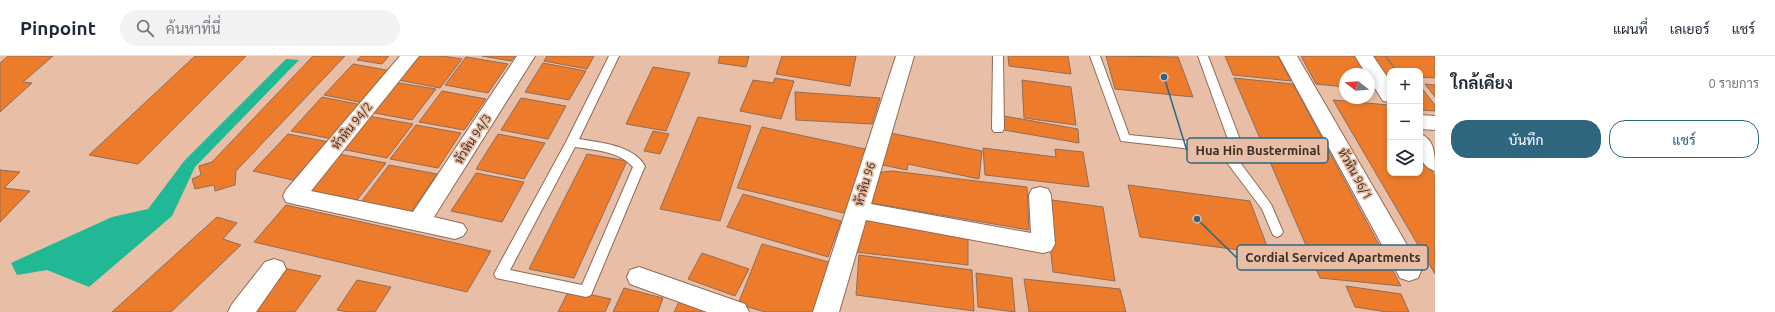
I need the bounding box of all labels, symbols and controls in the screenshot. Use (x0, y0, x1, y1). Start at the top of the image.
search box (120, 10, 400, 46)
text: Pinpoint (20, 17, 96, 39)
icon: search (134, 17, 156, 39)
text: ค้นหาที่นี่ (166, 20, 221, 37)
text: แผนที่ (1613, 21, 1648, 37)
text: เลเยอร์ (1670, 21, 1710, 37)
text: แชร์ (1732, 21, 1755, 37)
north arrow (1339, 68, 1375, 104)
map controls (1387, 68, 1423, 176)
button: + (1387, 68, 1423, 104)
text: ใกล้เคียง (1451, 73, 1513, 92)
text: 0 รายการ (1709, 76, 1759, 90)
street label: หัวหิน 94/2 (329, 100, 374, 152)
button: − (1387, 104, 1423, 140)
street label: หัวหิน 94/3 (452, 111, 493, 166)
button: บันทึก (1451, 120, 1601, 158)
button: แชร์ (1609, 120, 1759, 158)
callout: Hua Hin Busterminal (1187, 138, 1328, 163)
button: layers (1387, 140, 1423, 176)
text: Hua Hin Busterminal (1196, 143, 1321, 157)
street label: หัวหิน 96/1 (1336, 146, 1375, 202)
street label: หัวหิน 96 (852, 160, 877, 207)
callout: Cordial Serviced Apartments (1237, 245, 1428, 270)
text: Cordial Serviced Apartments (1245, 250, 1421, 264)

